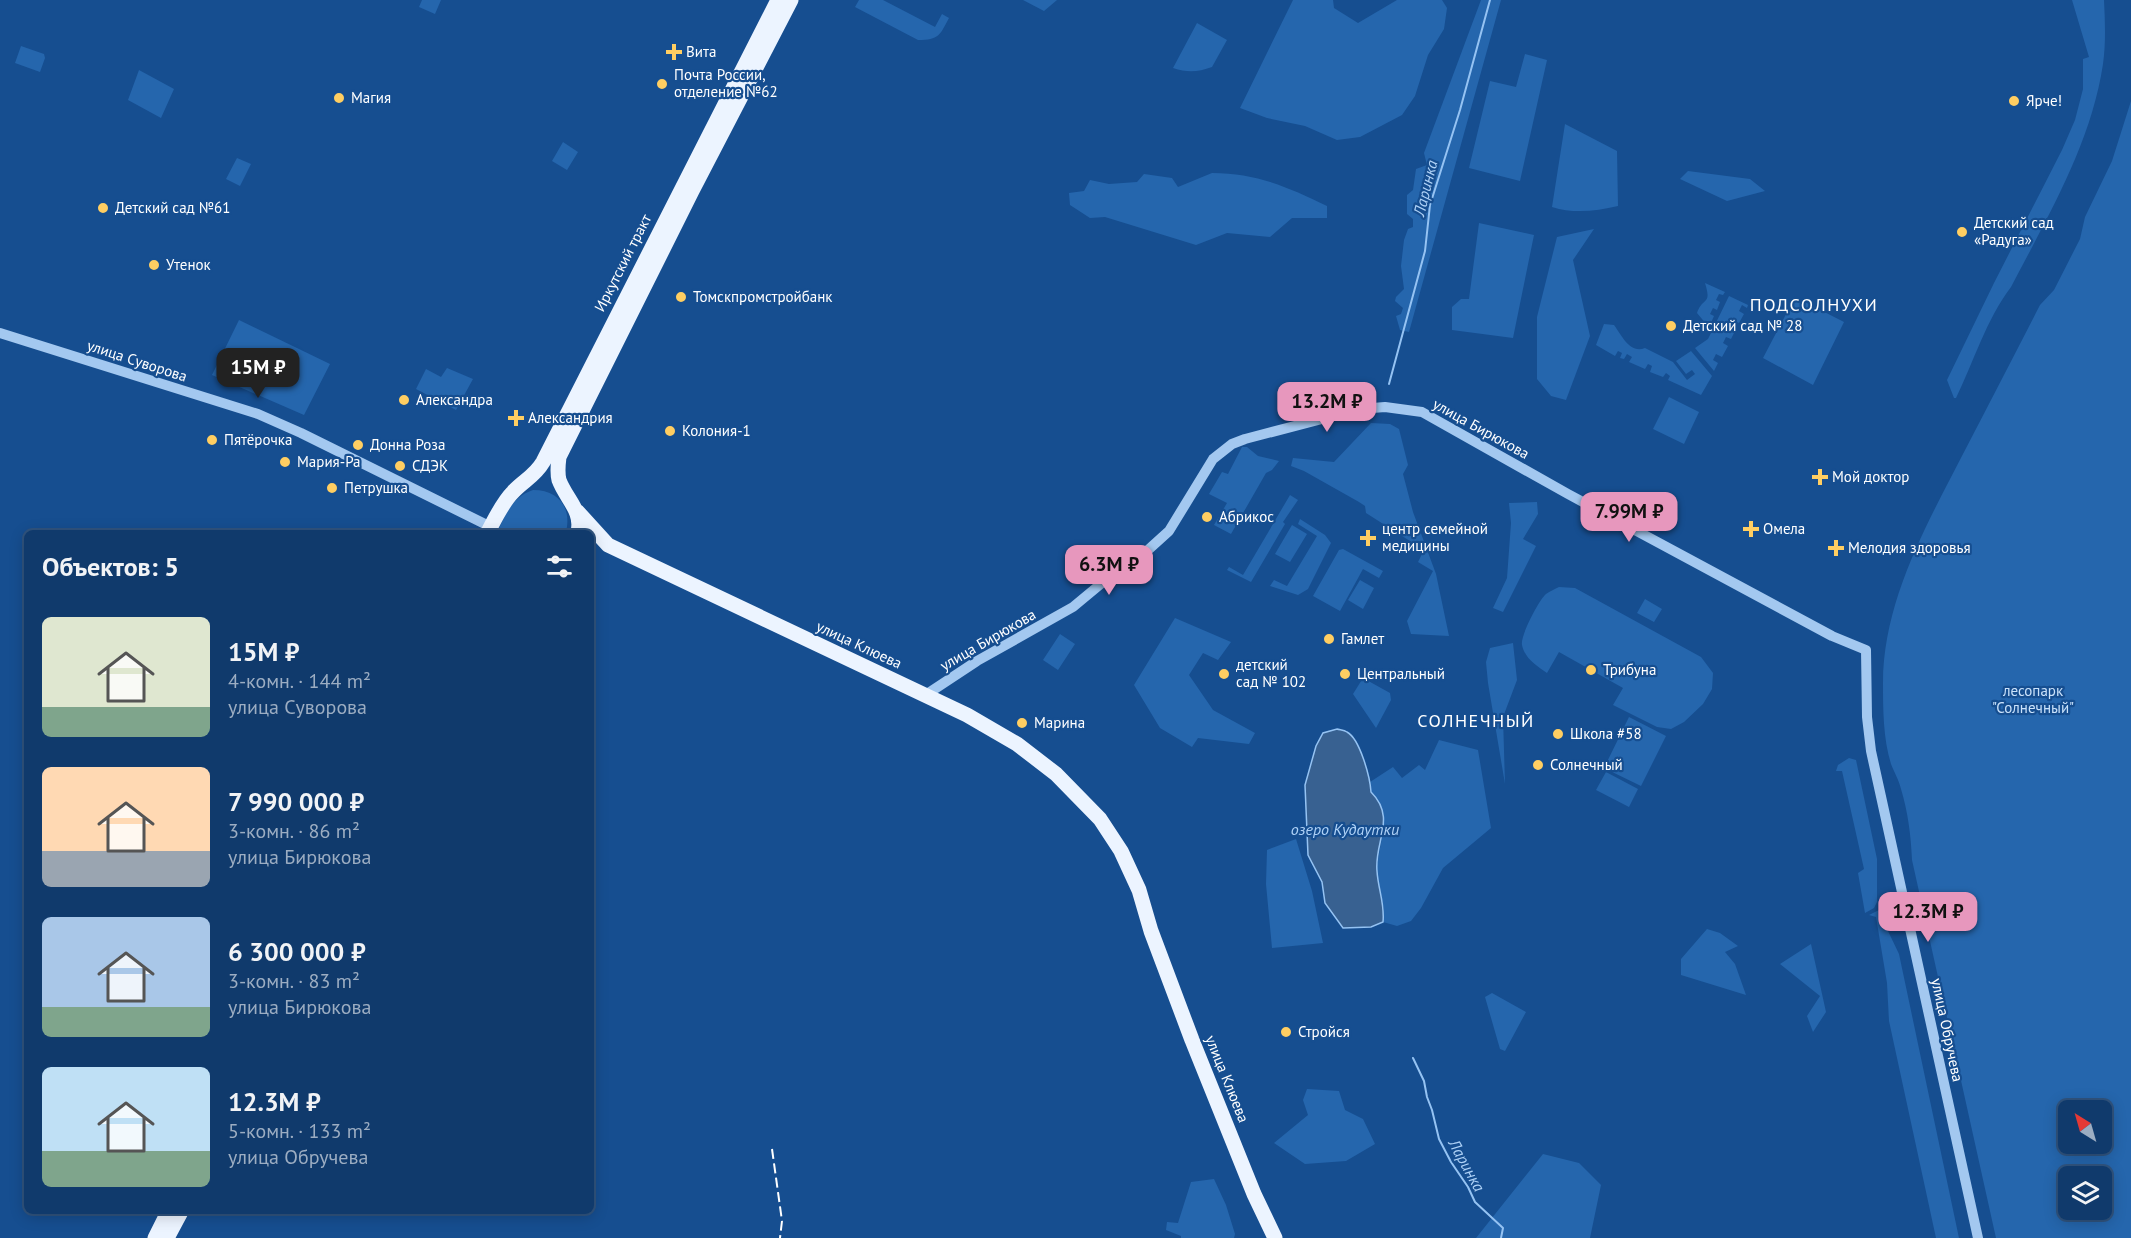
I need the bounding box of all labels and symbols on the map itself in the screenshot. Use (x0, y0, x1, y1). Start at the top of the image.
place label: Вита (686, 42, 716, 61)
marker: Вита (667, 45, 681, 59)
place label: Почта России, отделение №62 (674, 65, 778, 101)
marker: Почта России, отделение №62 (655, 77, 669, 91)
place label: Магия (351, 88, 391, 107)
marker: Магия (332, 91, 346, 105)
place label: Ярче! (2026, 91, 2062, 110)
marker: Ярче! (2007, 94, 2021, 108)
water label: Ларинка (1408, 158, 1442, 219)
place label: Детский сад №61 (115, 198, 230, 217)
marker: Детский сад №61 (96, 201, 110, 215)
street label: Иркутский тракт (590, 211, 655, 315)
place label: Детский сад «Радуга» (1974, 213, 2054, 249)
marker: Детский сад «Радуга» (1955, 225, 1969, 239)
place label: Утенок (166, 255, 212, 274)
marker: Утенок (147, 258, 161, 272)
place label: Томскпромстройбанк (693, 287, 833, 306)
marker: Томскпромстройбанк (674, 290, 688, 304)
district label: ПОДСОЛНУХИ (1750, 293, 1878, 316)
place label: Детский сад № 28 (1683, 316, 1802, 335)
marker: Детский сад № 28 (1664, 319, 1678, 333)
street label: улица Суворова (85, 335, 190, 386)
pin: 15M ₽ (216, 348, 300, 399)
pin: 13.2M ₽ (1272, 382, 1382, 433)
place label: Александра (416, 390, 493, 409)
marker: Александра (397, 393, 411, 407)
street label: улица Бирюкова (1430, 394, 1533, 463)
place label: Александрия (528, 408, 613, 427)
marker: Александрия (509, 411, 523, 425)
place label: Колония-1 (682, 421, 751, 440)
marker: Колония-1 (663, 424, 677, 438)
place label: Пятёрочка (224, 430, 292, 449)
marker: Пятёрочка (205, 433, 219, 447)
place label: Донна Роза (370, 435, 445, 454)
marker: Донна Роза (351, 438, 365, 452)
place label: Мария-Ра (297, 452, 360, 471)
marker: Мария-Ра (278, 455, 292, 469)
place label: СДЭК (412, 456, 448, 475)
marker: СДЭК (393, 459, 407, 473)
place label: Мой доктор (1832, 467, 1909, 486)
marker: Мой доктор (1813, 470, 1827, 484)
place label: Петрушка (344, 478, 408, 497)
marker: Петрушка (325, 481, 339, 495)
pin: 7.99M ₽ (1574, 492, 1684, 543)
place label: Абрикос (1219, 507, 1274, 526)
marker: Абрикос (1200, 510, 1214, 524)
place label: центр семейной медицины (1382, 519, 1488, 555)
place label: Омела (1763, 519, 1805, 538)
marker: Омела (1744, 522, 1758, 536)
marker: центр семейной медицины (1359, 529, 1377, 547)
place label: Мелодия здоровья (1848, 538, 1971, 557)
marker: Мелодия здоровья (1829, 541, 1843, 555)
pin: 6.3M ₽ (1060, 545, 1158, 596)
street label: улица Бирюкова (936, 604, 1039, 675)
street label: улица Клюева (813, 616, 905, 673)
place label: Гамлет (1341, 629, 1384, 648)
marker: Гамлет (1322, 632, 1336, 646)
place label: детский сад № 102 (1236, 655, 1306, 691)
place label: Трибуна (1603, 660, 1656, 679)
marker: Трибуна (1584, 663, 1598, 677)
place label: Центральный (1357, 664, 1445, 683)
marker: детский сад № 102 (1217, 667, 1231, 681)
marker: Центральный (1338, 667, 1352, 681)
park label: лесопарк "Солнечный" (1992, 681, 2074, 717)
district label: СОЛНЕЧНЫЙ (1417, 709, 1535, 732)
place label: Марина (1034, 713, 1085, 732)
marker: Марина (1015, 716, 1029, 730)
place label: Школа #58 (1570, 724, 1642, 743)
marker: Школа #58 (1551, 727, 1565, 741)
place label: Солнечный (1550, 755, 1623, 774)
marker: Солнечный (1531, 758, 1545, 772)
water label: озеро Кудаутки (1291, 819, 1399, 839)
pin: 12.3M ₽ (1873, 892, 1983, 943)
street label: улица Обручева (1927, 976, 1968, 1083)
place label: Стройся (1298, 1022, 1350, 1041)
marker: Стройся (1279, 1025, 1293, 1039)
street label: улица Клюева (1201, 1033, 1254, 1125)
north arrow (2058, 1100, 2112, 1154)
water label: Ларинка (1444, 1134, 1490, 1195)

